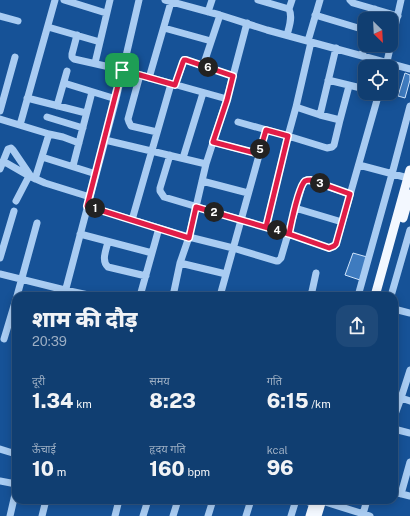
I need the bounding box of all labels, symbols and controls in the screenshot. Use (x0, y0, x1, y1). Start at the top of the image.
north arrow (358, 12, 398, 52)
map controls (358, 12, 398, 100)
pin (105, 53, 139, 87)
pin: 6 (198, 57, 218, 77)
icon: arrive (111, 59, 133, 81)
button: locate (358, 60, 398, 100)
text: 6 (204, 61, 212, 73)
pin: 5 (250, 139, 270, 159)
text: 5 (256, 143, 264, 155)
pin: 3 (310, 173, 330, 193)
text: 3 (316, 177, 324, 189)
pin: 1 (85, 198, 105, 218)
text: 1 (93, 202, 97, 214)
pin: 2 (204, 202, 224, 222)
text: 2 (211, 206, 218, 218)
pin: 4 (267, 220, 287, 240)
text: 4 (273, 224, 281, 236)
button: share (336, 305, 378, 347)
text: शाम की दौड़ (32, 306, 138, 332)
text: 20:39 (32, 334, 67, 349)
text: दूरी (32, 375, 45, 387)
text: समय (149, 375, 170, 387)
text: गति (267, 375, 282, 387)
text: 1.34 (32, 389, 73, 413)
text: 8:23 (149, 389, 196, 413)
text: 6:15 (267, 389, 309, 413)
text: km (73, 398, 92, 410)
text: /km (309, 398, 331, 410)
text: ऊँचाई (32, 443, 56, 455)
text: हृदय गति (149, 443, 186, 455)
text: kcal (267, 444, 288, 456)
text: 96 (267, 456, 294, 480)
text: 10 (32, 457, 54, 481)
text: 160 (149, 457, 185, 481)
text: m (54, 466, 66, 478)
text: bpm (185, 466, 210, 478)

